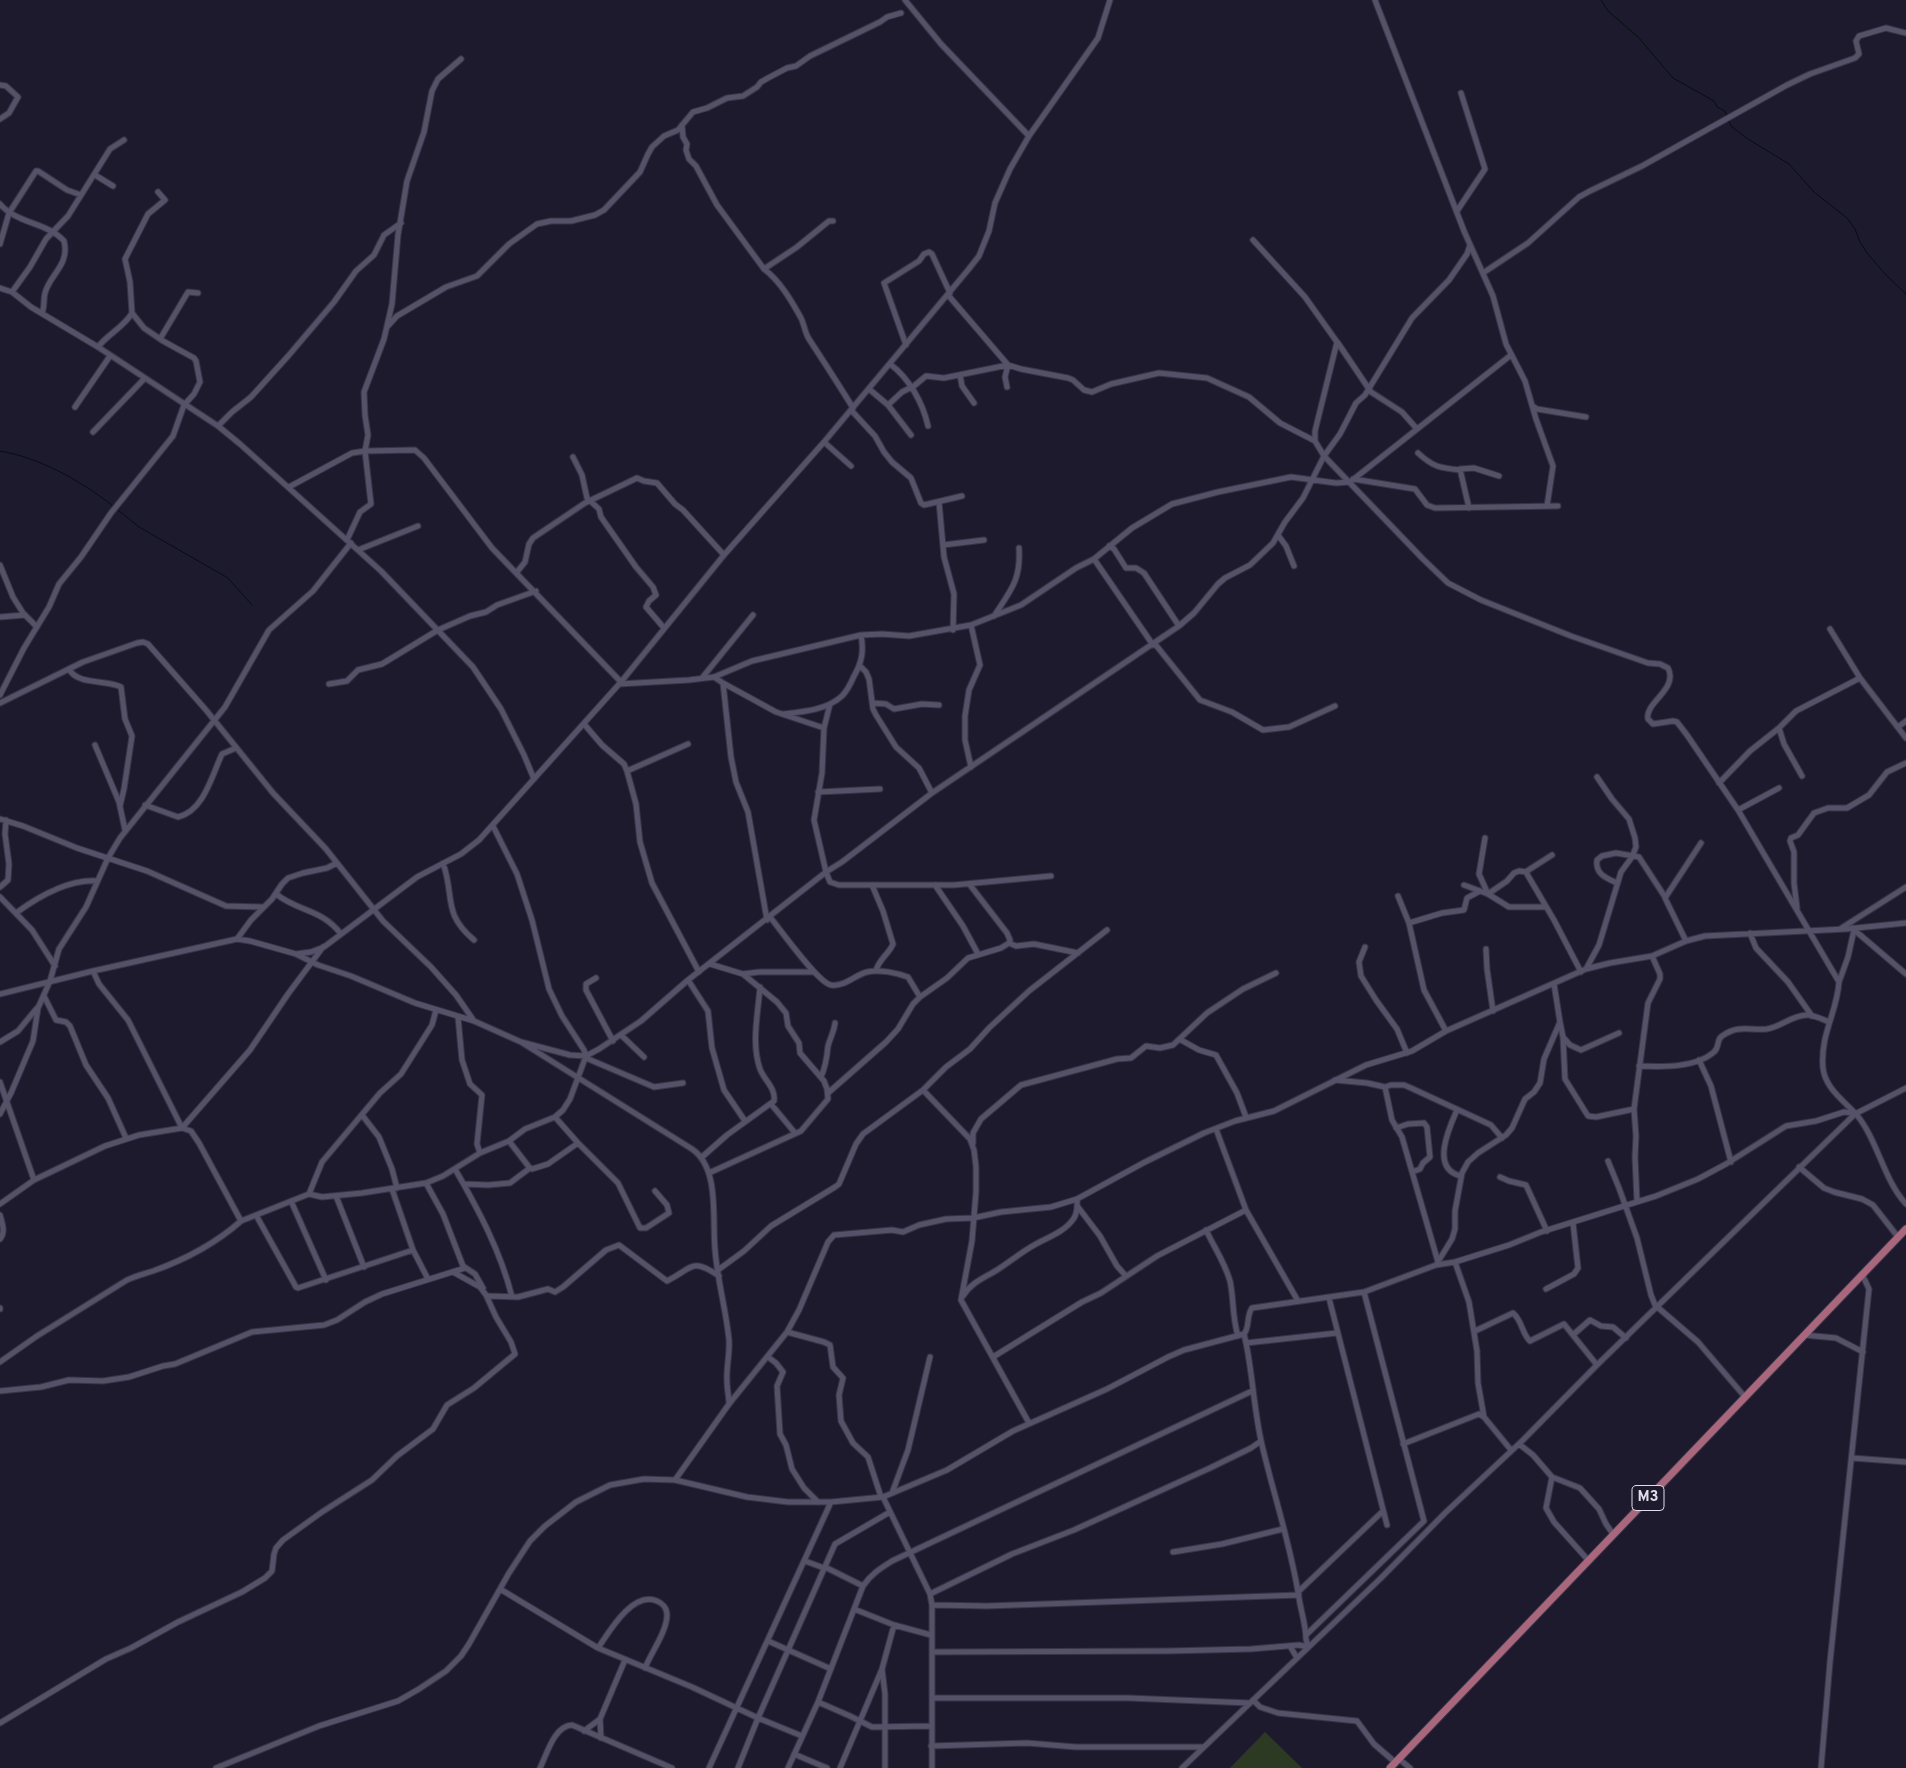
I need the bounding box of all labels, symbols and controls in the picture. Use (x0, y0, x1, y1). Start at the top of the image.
road number: M3 (1632, 1486, 1664, 1510)

